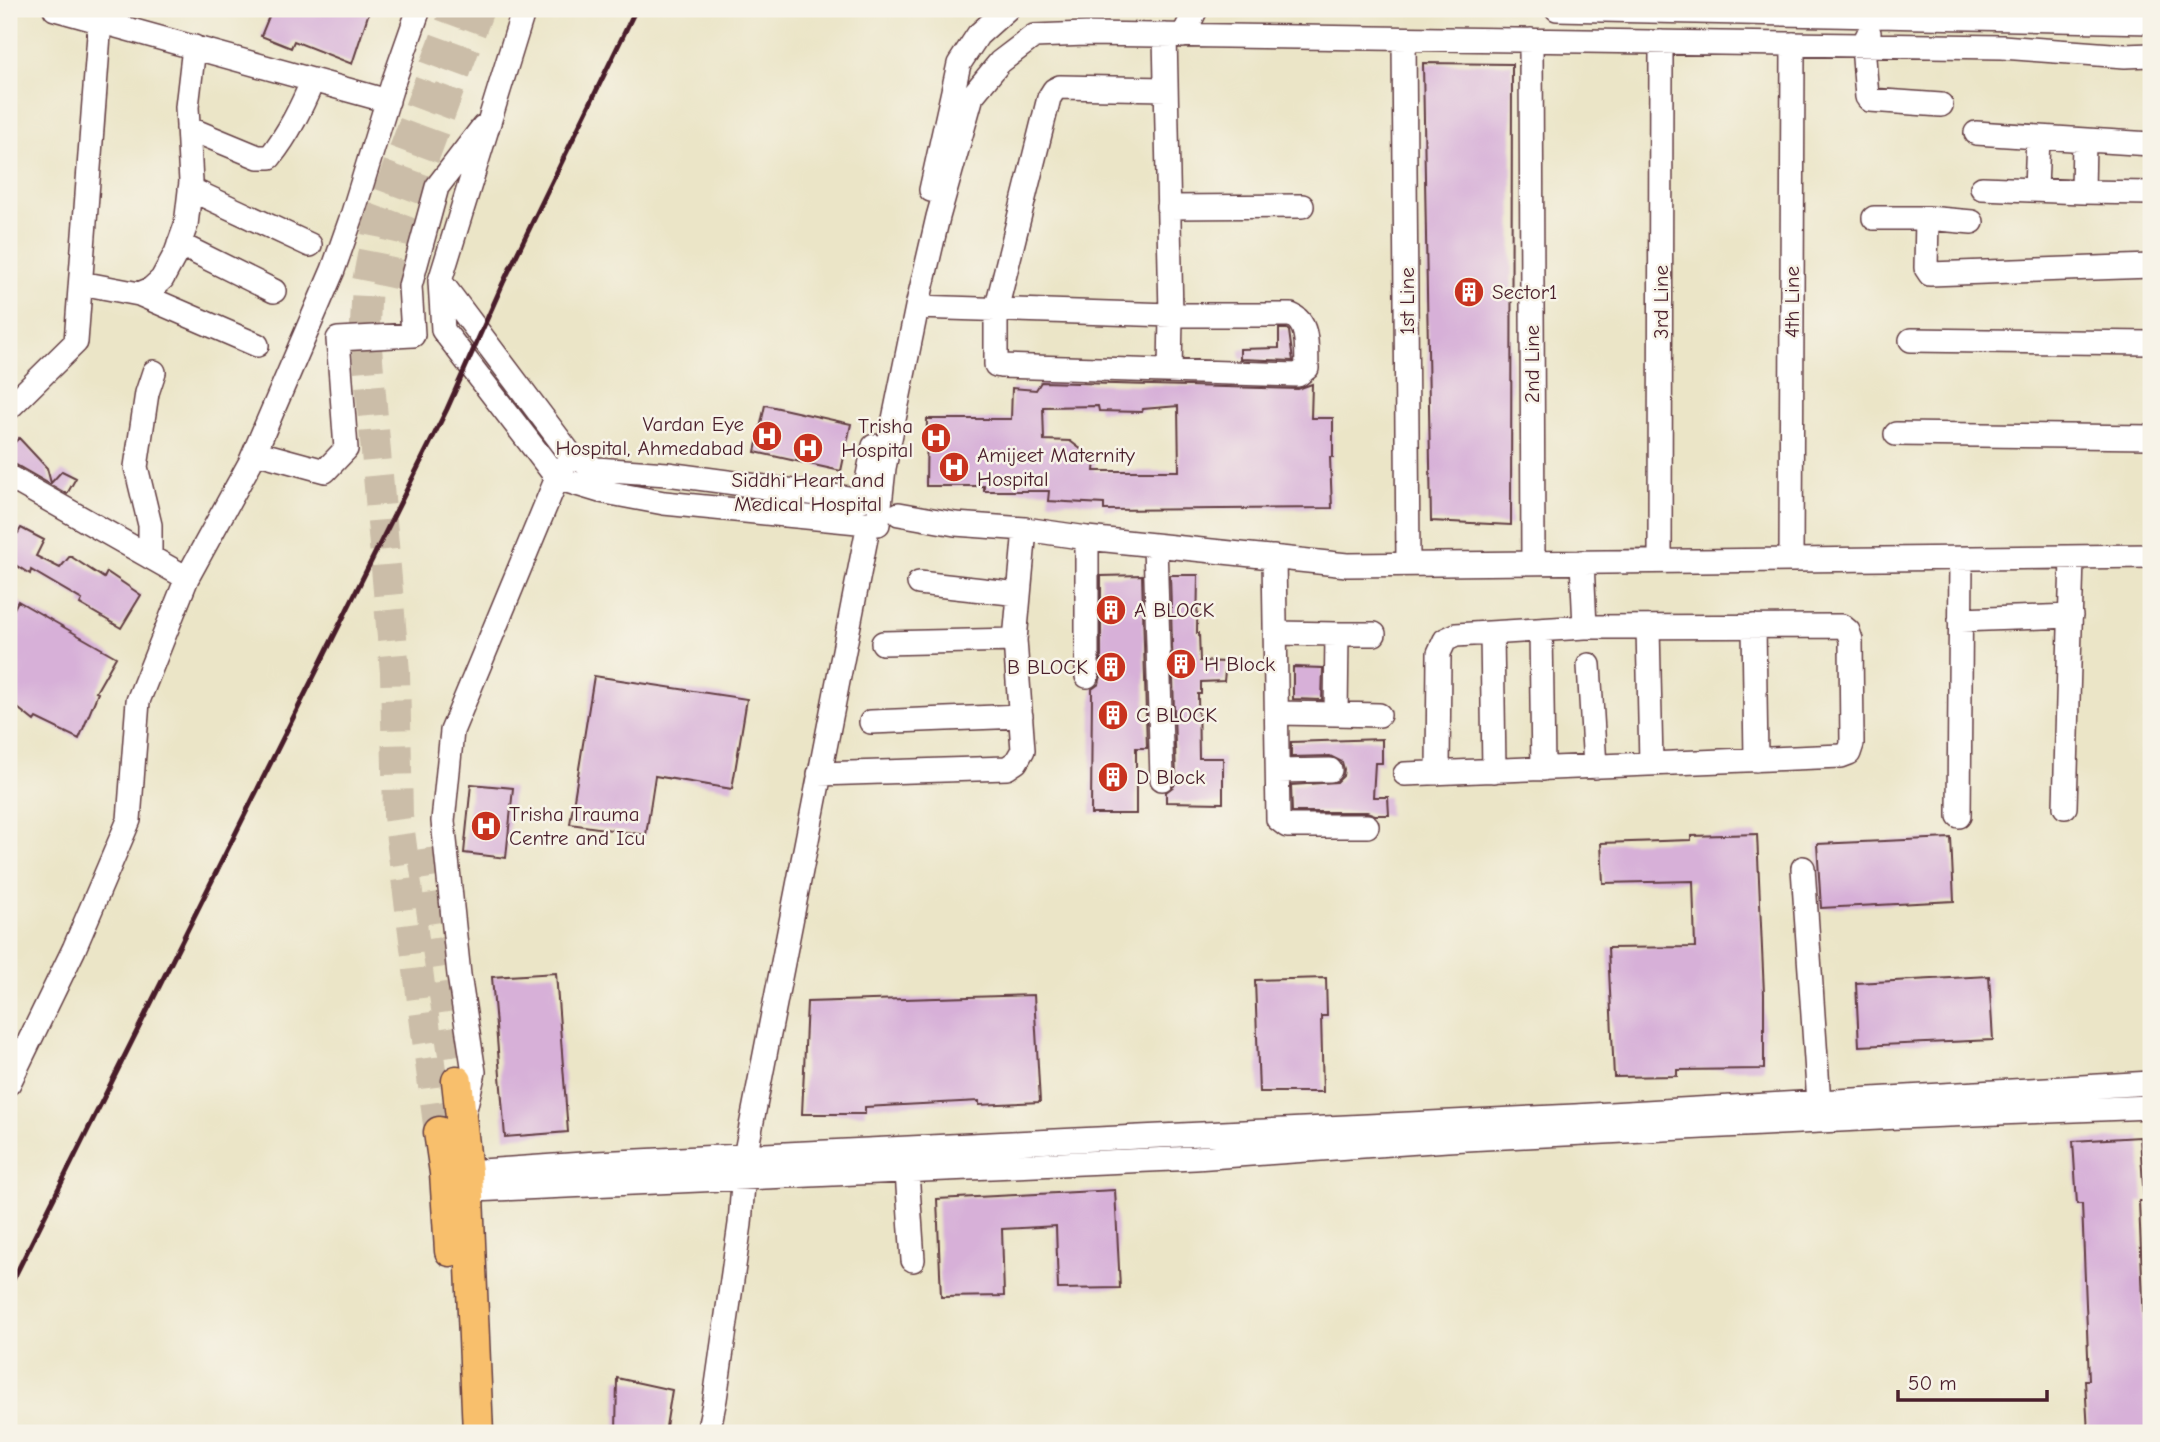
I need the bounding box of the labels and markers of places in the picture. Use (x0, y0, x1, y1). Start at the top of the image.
building icon: Sector1 (1452, 275, 1486, 309)
place label: Sector1 (1492, 280, 1557, 304)
place label: Vardan Eye Hospital, Ahmedabad (555, 412, 744, 460)
place label: Trisha Hospital (841, 414, 913, 462)
hospital icon: Vardan Eye Hospital, Ahmedabad (750, 419, 784, 453)
hospital icon: Trisha Hospital (919, 421, 953, 455)
hospital icon: Siddhi Heart and Medical Hospital (791, 431, 825, 465)
place label: Amijeet Maternity Hospital (977, 443, 1135, 491)
hospital icon: Amijeet Maternity Hospital (937, 450, 971, 484)
place label: Siddhi Heart and Medical Hospital (731, 468, 885, 516)
building icon: A BLOCK (1094, 593, 1128, 627)
place label: A BLOCK (1134, 598, 1214, 622)
building icon: H Block (1164, 647, 1198, 681)
building icon: B BLOCK (1094, 650, 1128, 684)
place label: H Block (1204, 652, 1275, 676)
place label: B BLOCK (1007, 655, 1088, 679)
building icon: C BLOCK (1096, 698, 1130, 732)
place label: C BLOCK (1136, 703, 1217, 727)
building icon: D Block (1096, 760, 1130, 794)
place label: D Block (1136, 765, 1205, 789)
place label: Trisha Trauma Centre and Icu (509, 802, 645, 850)
hospital icon: Trisha Trauma Centre and Icu (469, 809, 503, 843)

